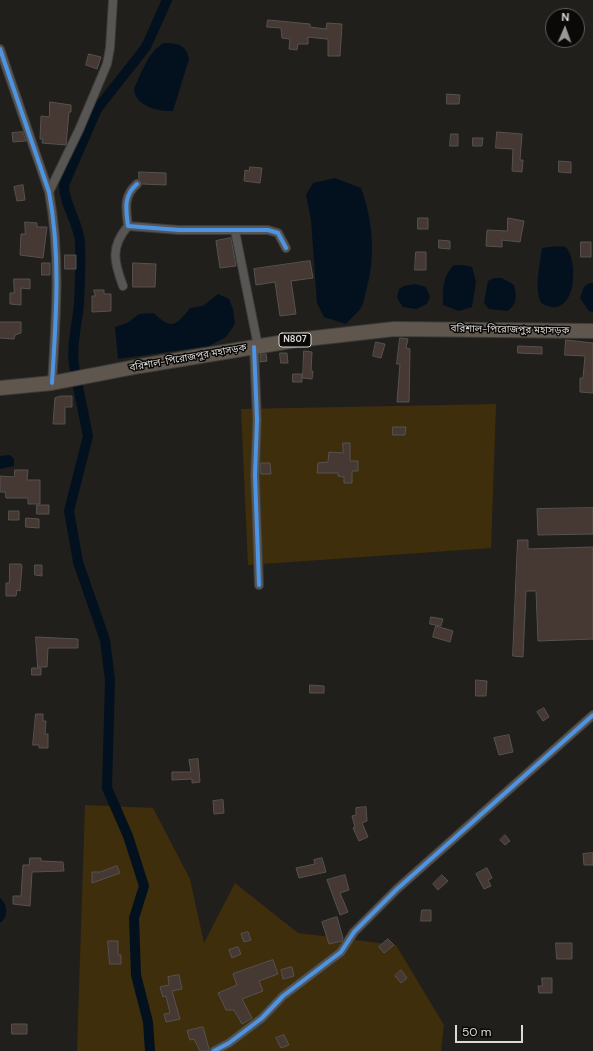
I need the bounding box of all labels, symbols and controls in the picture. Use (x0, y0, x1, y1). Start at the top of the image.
north arrow (545, 8, 585, 48)
text: N (561, 10, 570, 24)
street label: বরিশাল-পিরোজপুর মহাসড়ক (451, 323, 569, 337)
road number: N807 (279, 333, 311, 347)
street label: বরিশাল-পিরোজপুর মহাসড়ক (128, 342, 248, 374)
scale bar (457, 1017, 525, 1043)
text: 50 m (462, 1024, 491, 1040)

